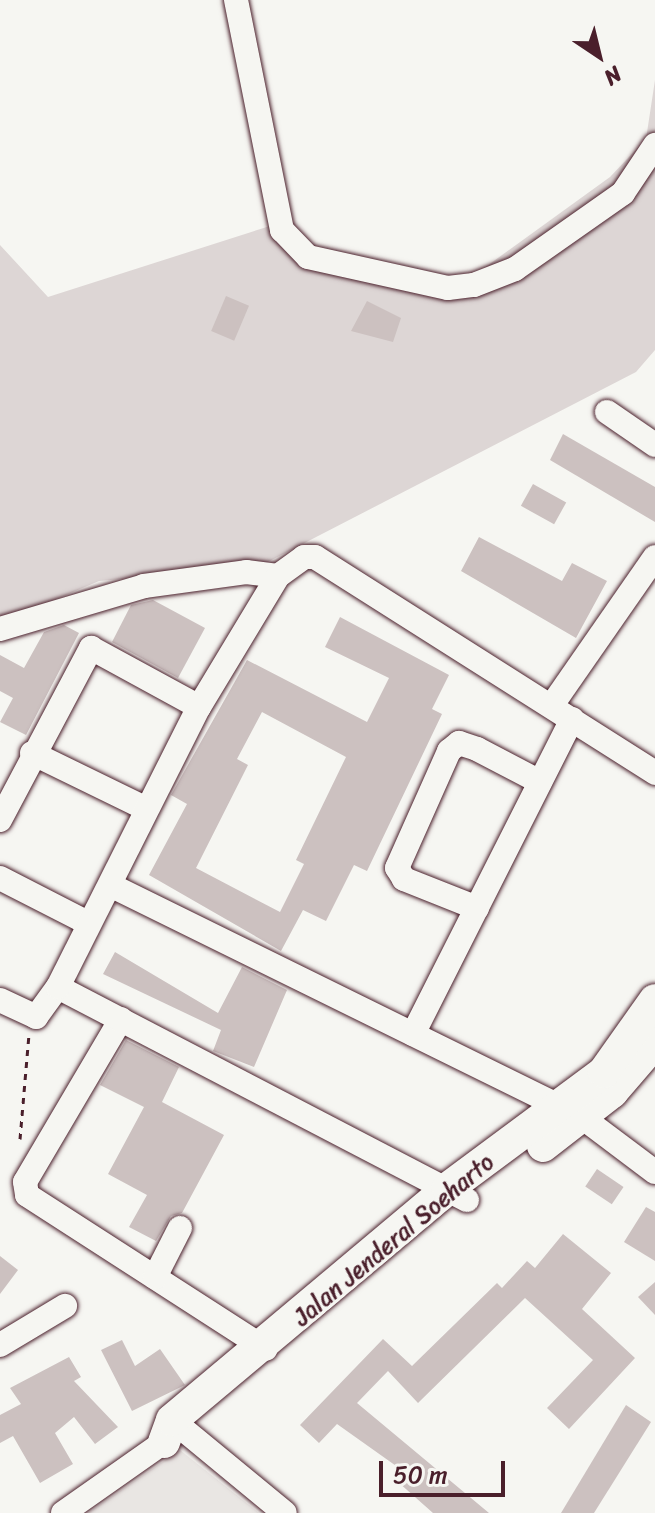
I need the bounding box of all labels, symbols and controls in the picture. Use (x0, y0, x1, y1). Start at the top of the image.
north arrow (559, 16, 639, 96)
text: N (596, 56, 630, 96)
street label: Jalan Jenderal Soeharto (288, 1147, 500, 1333)
scale bar (383, 1445, 509, 1495)
text: 50 m (393, 1454, 448, 1496)

